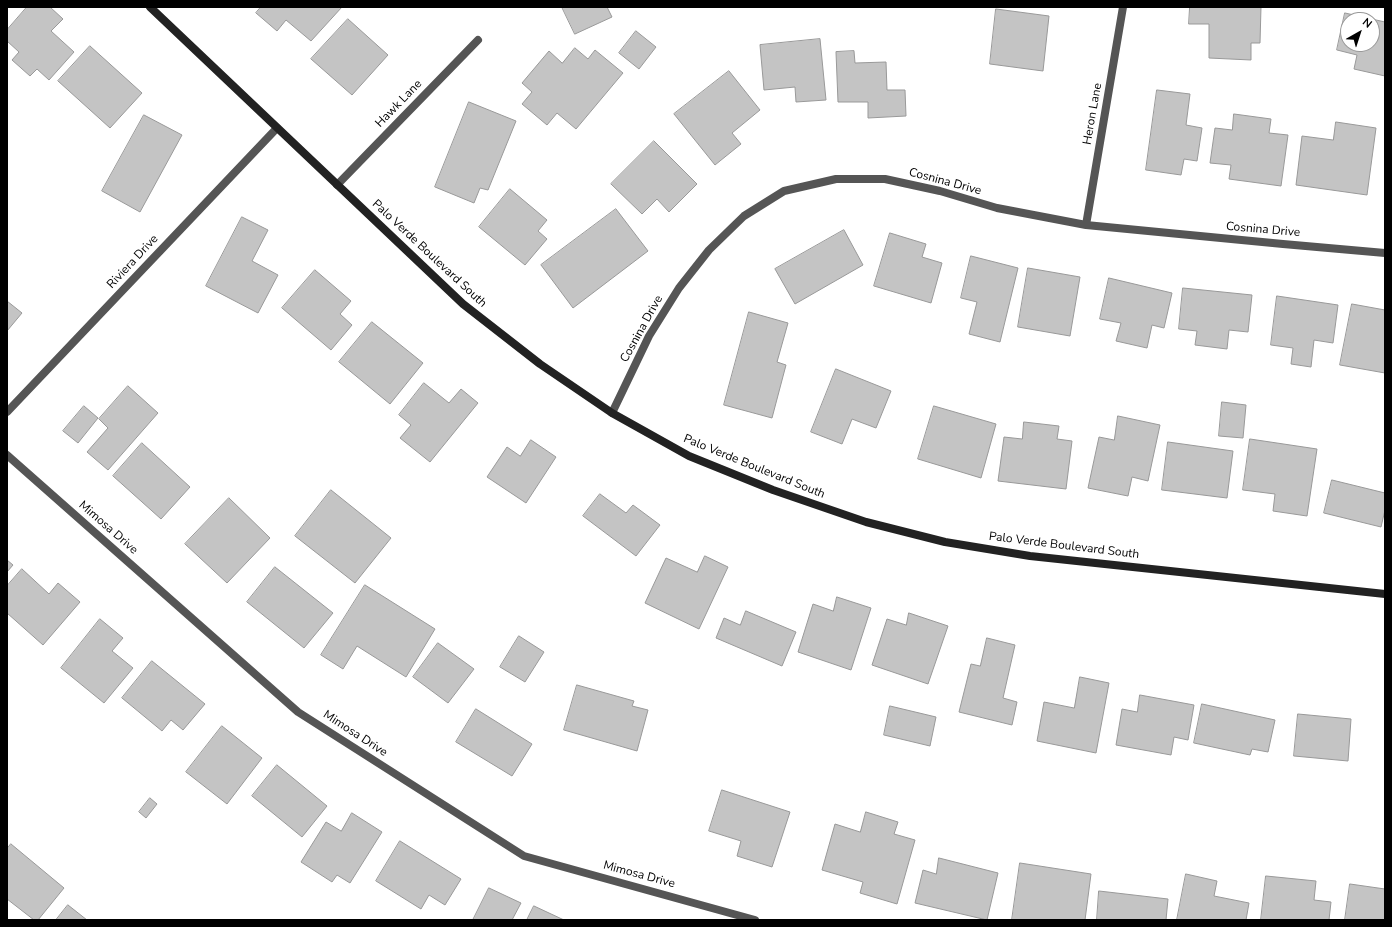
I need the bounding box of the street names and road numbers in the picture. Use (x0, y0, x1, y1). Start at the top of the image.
street label: Hawk Lane (373, 77, 425, 131)
street label: Heron Lane (1080, 82, 1106, 146)
street label: Cosnina Drive (907, 165, 983, 199)
street label: Palo Verde Boulevard South (369, 197, 489, 311)
street label: Cosnina Drive (1225, 220, 1301, 240)
street label: Riviera Drive (104, 232, 162, 292)
street label: Cosnina Drive (618, 293, 666, 365)
street label: Palo Verde Boulevard South (681, 432, 827, 502)
street label: Mimosa Drive (75, 498, 141, 558)
street label: Palo Verde Boulevard South (988, 530, 1140, 562)
street label: Mimosa Drive (320, 708, 390, 760)
street label: Mimosa Drive (602, 859, 676, 891)

